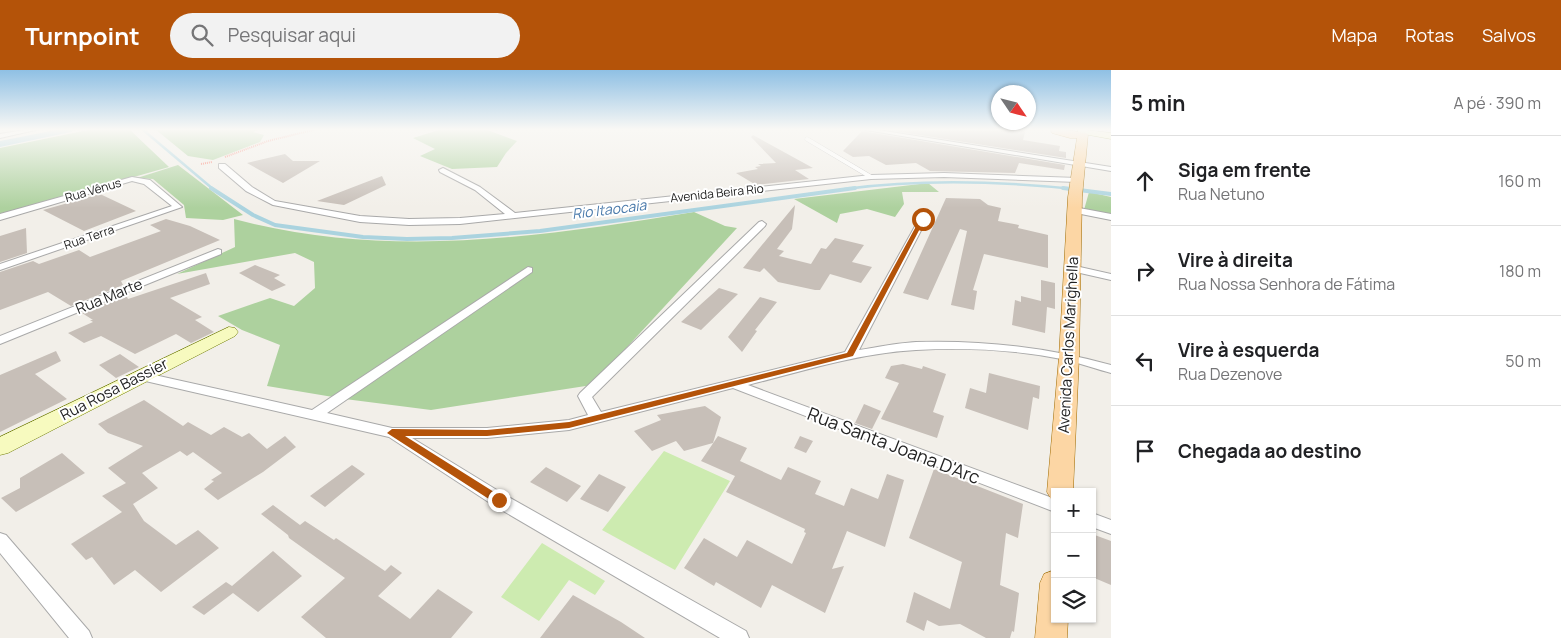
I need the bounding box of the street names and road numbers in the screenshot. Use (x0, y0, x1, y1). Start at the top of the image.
street label: Rua Vênus (63, 174, 123, 206)
street label: Avenida Beira Rio (670, 180, 764, 206)
street label: Rua Terra (62, 220, 116, 254)
street label: Avenida Carlos Marighella (1053, 256, 1083, 434)
street label: Rua Marte (72, 273, 146, 319)
street label: Rua Rosa Bassier (57, 353, 172, 425)
street label: Rua Santa Joana D'Arc (804, 401, 984, 489)

